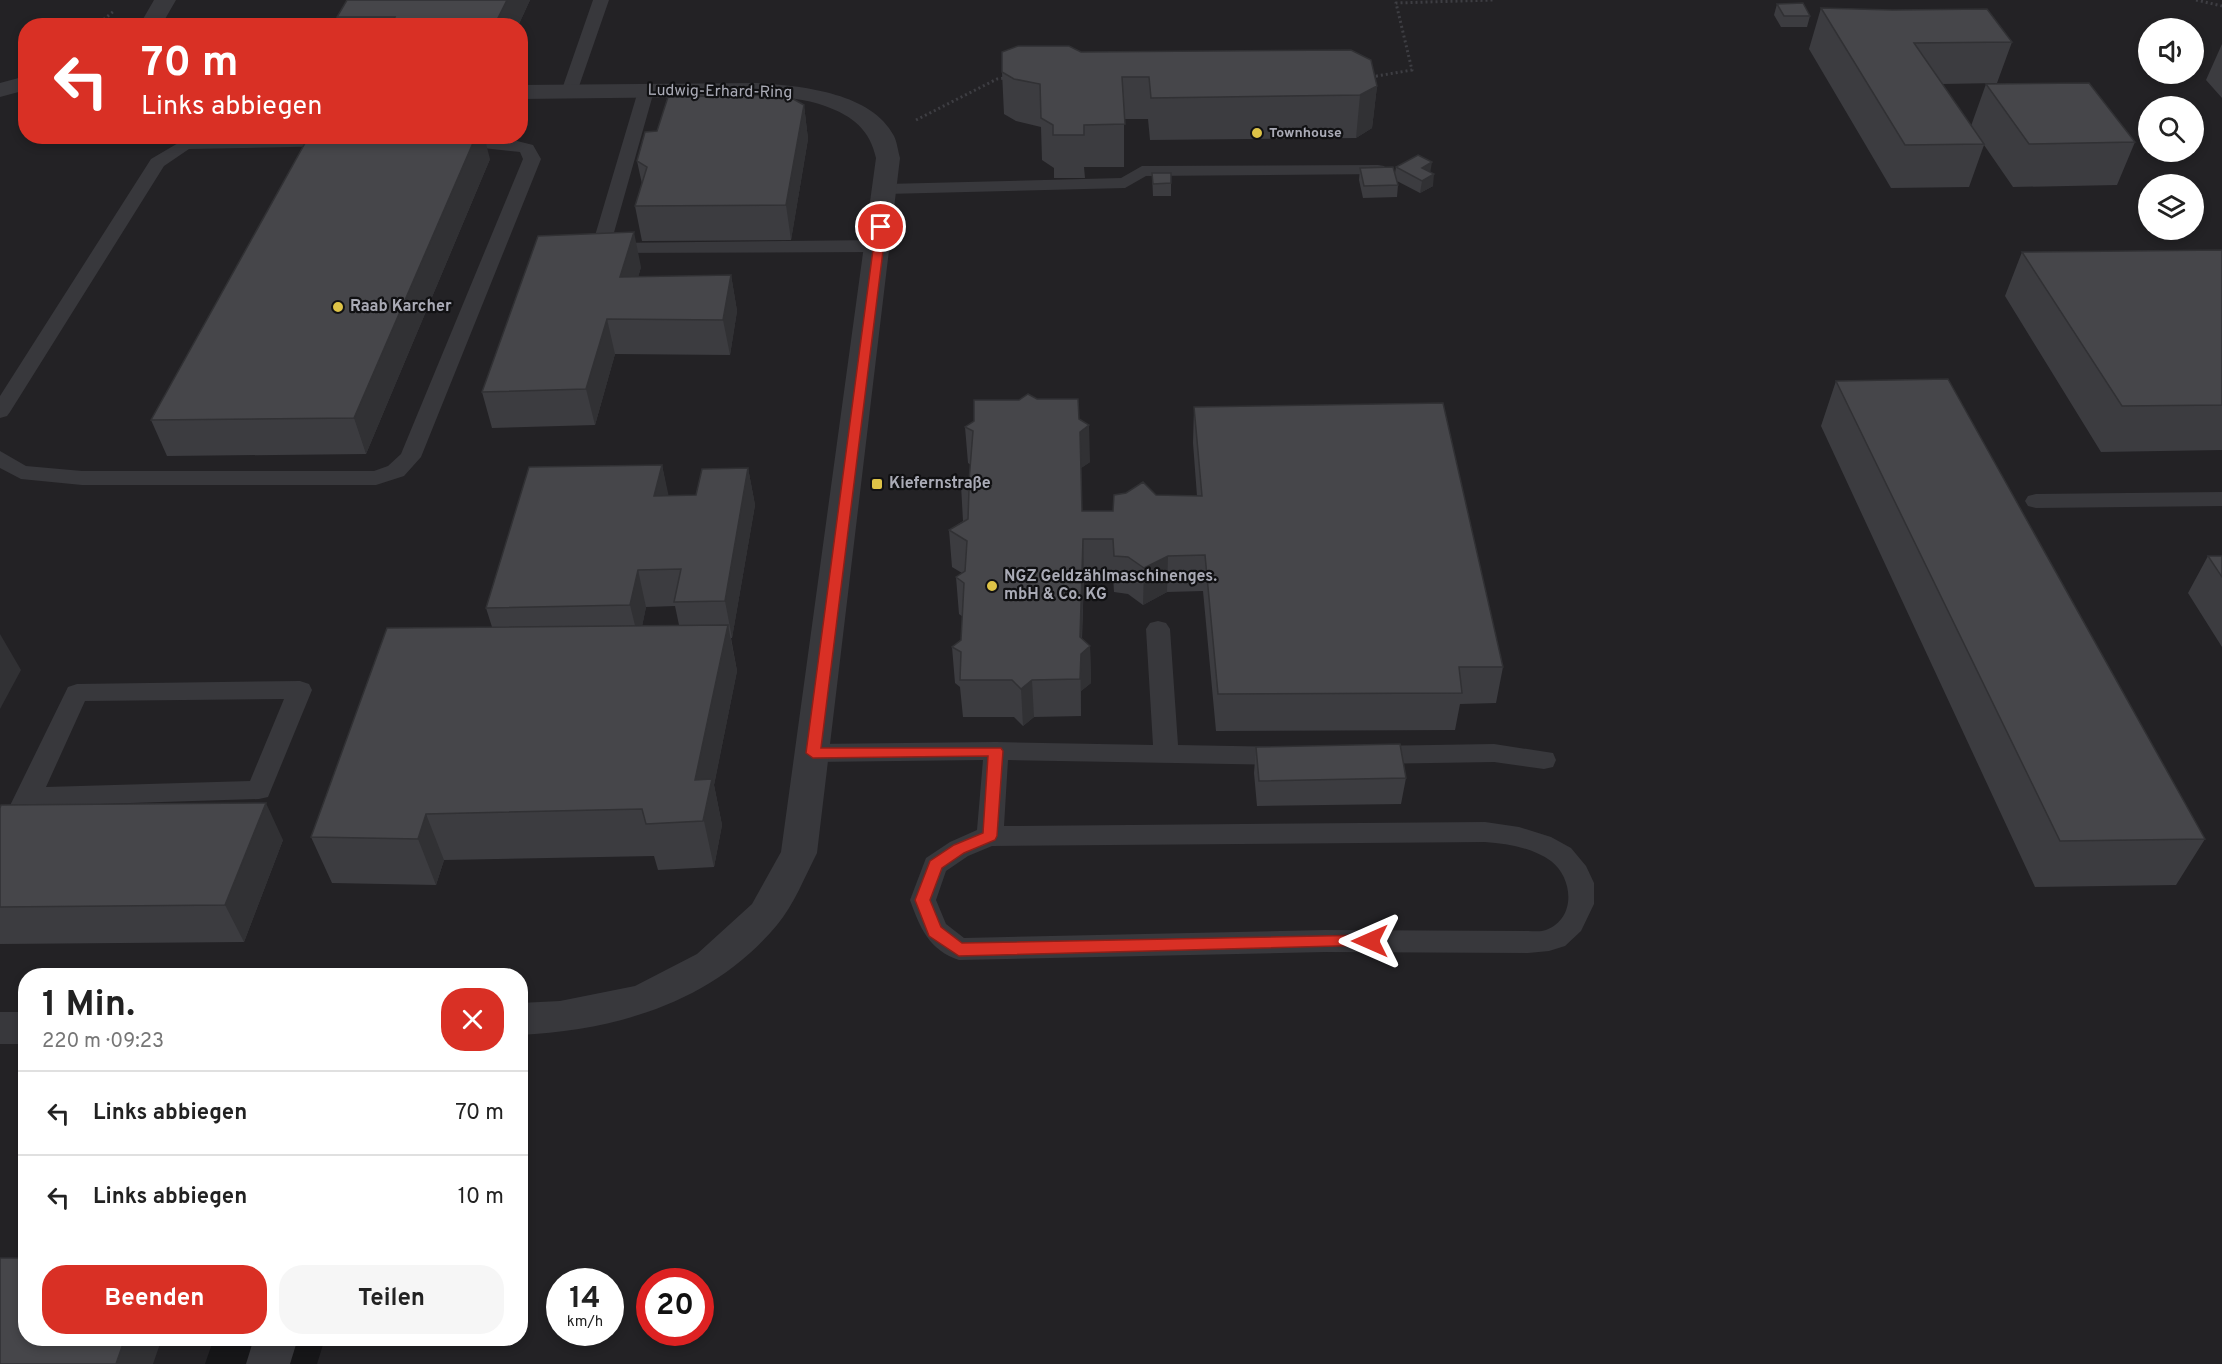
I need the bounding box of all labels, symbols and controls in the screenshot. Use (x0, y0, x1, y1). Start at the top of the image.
map controls (2138, 18, 2204, 240)
button: sound (2138, 18, 2204, 84)
text: 70 m (141, 38, 239, 91)
icon: left (42, 42, 120, 120)
street label: Ludwig-Erhard-Ring (647, 81, 793, 103)
text: Links abbiegen (141, 90, 322, 124)
button: search (2138, 96, 2204, 162)
place label: Townhouse (1269, 125, 1342, 142)
marker: Townhouse (1250, 126, 1264, 140)
button: layers (2138, 174, 2204, 240)
pin (855, 201, 906, 252)
icon: arrive (864, 210, 897, 243)
place label: Raab Karcher (350, 297, 452, 317)
marker: Raab Karcher (331, 300, 345, 314)
place label: Kiefernstraße (889, 474, 991, 494)
marker: Kiefernstraße (870, 477, 884, 491)
place label: NGZ Geldzählmaschinenges. mbH & Co. KG (1004, 567, 1217, 605)
marker: NGZ Geldzählmaschinenges. mbH & Co. KG (985, 579, 999, 593)
position arrow (1338, 909, 1402, 973)
text: 1 Min. (42, 983, 135, 1029)
button: close (441, 988, 504, 1051)
text: 220 m · 09:23 (42, 1029, 164, 1055)
icon: left (42, 1097, 75, 1130)
text: Links abbiegen (93, 1100, 247, 1127)
text: 70 m (455, 1100, 504, 1127)
icon: left (42, 1181, 75, 1214)
text: Links abbiegen (93, 1184, 247, 1211)
text: 10 m (458, 1184, 504, 1211)
button: Beenden (42, 1265, 267, 1334)
button: Teilen (279, 1265, 504, 1334)
speed limit sign: 20 (636, 1268, 714, 1346)
text: 14 (569, 1281, 601, 1318)
text: km/h (567, 1313, 603, 1332)

